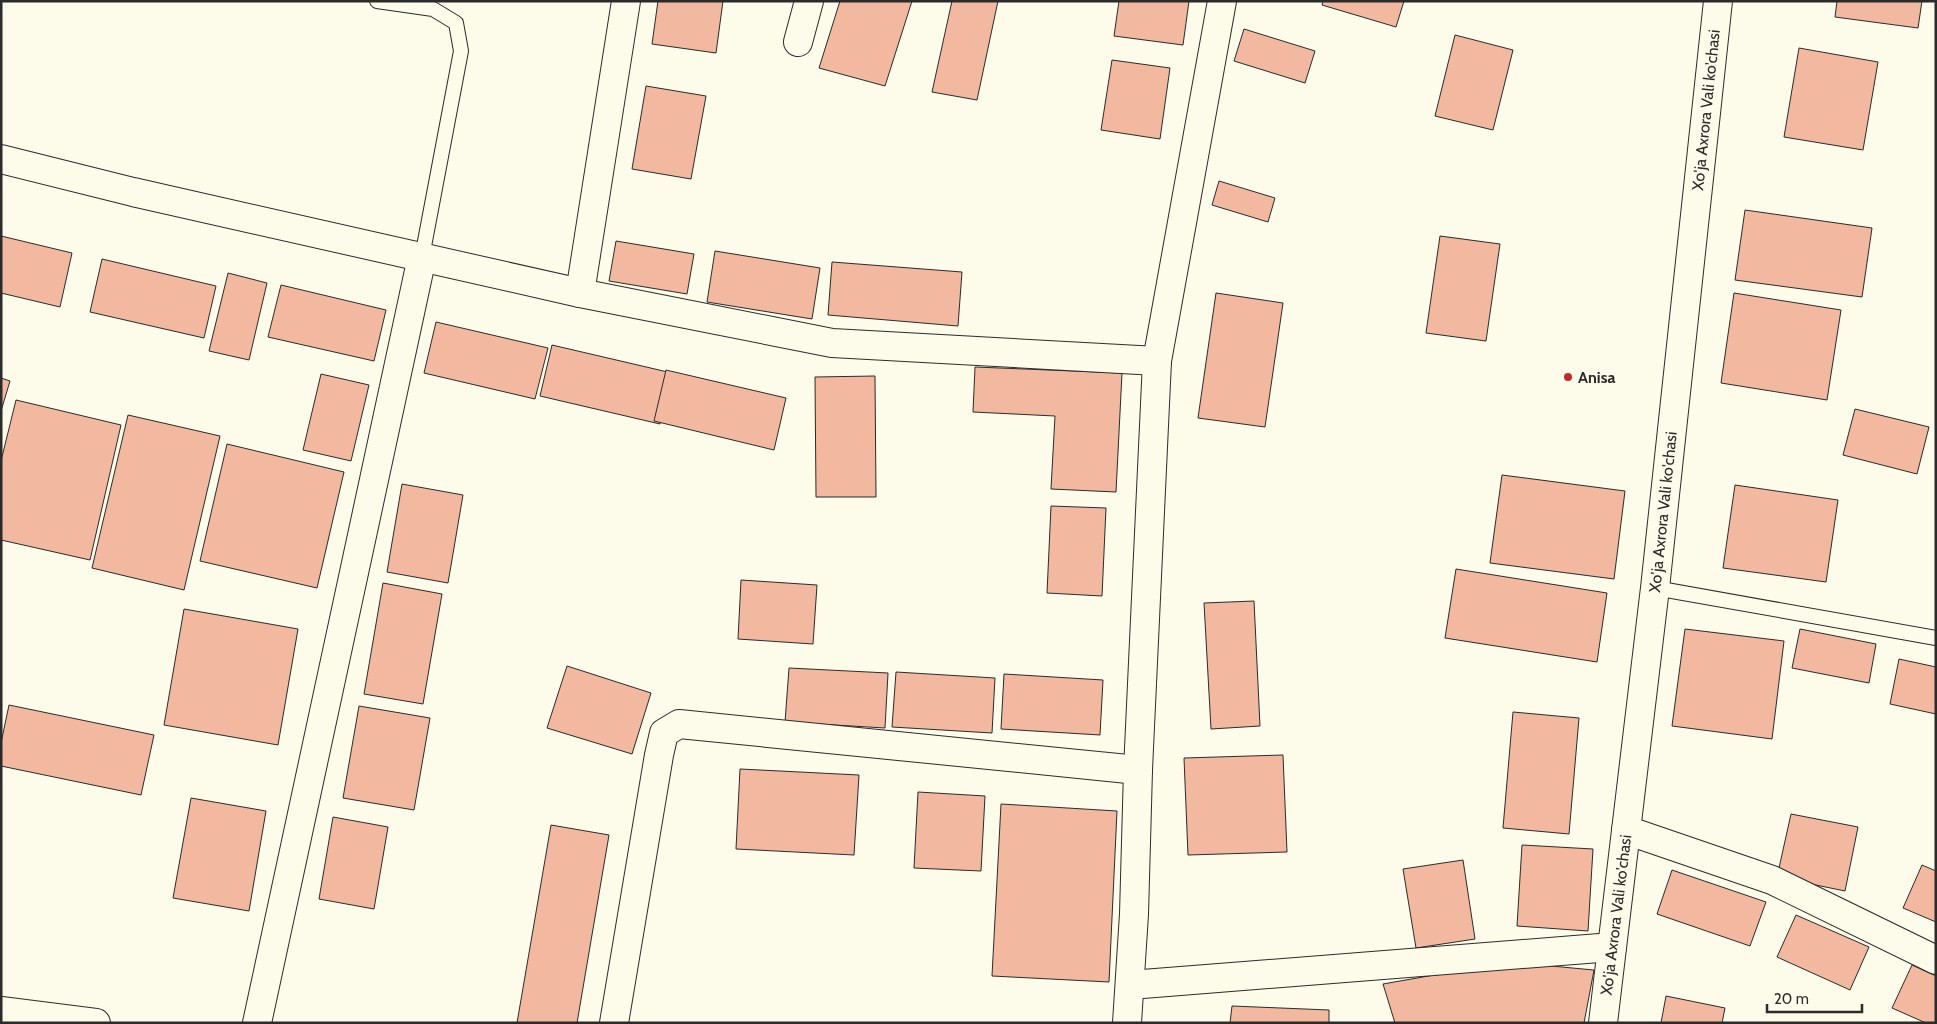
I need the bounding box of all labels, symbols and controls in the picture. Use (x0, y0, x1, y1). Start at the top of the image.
street label: Xo'ja Axrora Vali ko'chasi (1688, 29, 1724, 191)
place label: Anisa (1578, 368, 1615, 387)
marker: Anisa (1562, 371, 1574, 383)
street label: Xo'ja Axrora Vali ko'chasi (1645, 431, 1681, 593)
street label: Xo'ja Axrora Vali ko'chasi (1597, 834, 1635, 996)
scale bar (1767, 982, 1862, 1014)
text: 20 m (1774, 990, 1809, 1008)

